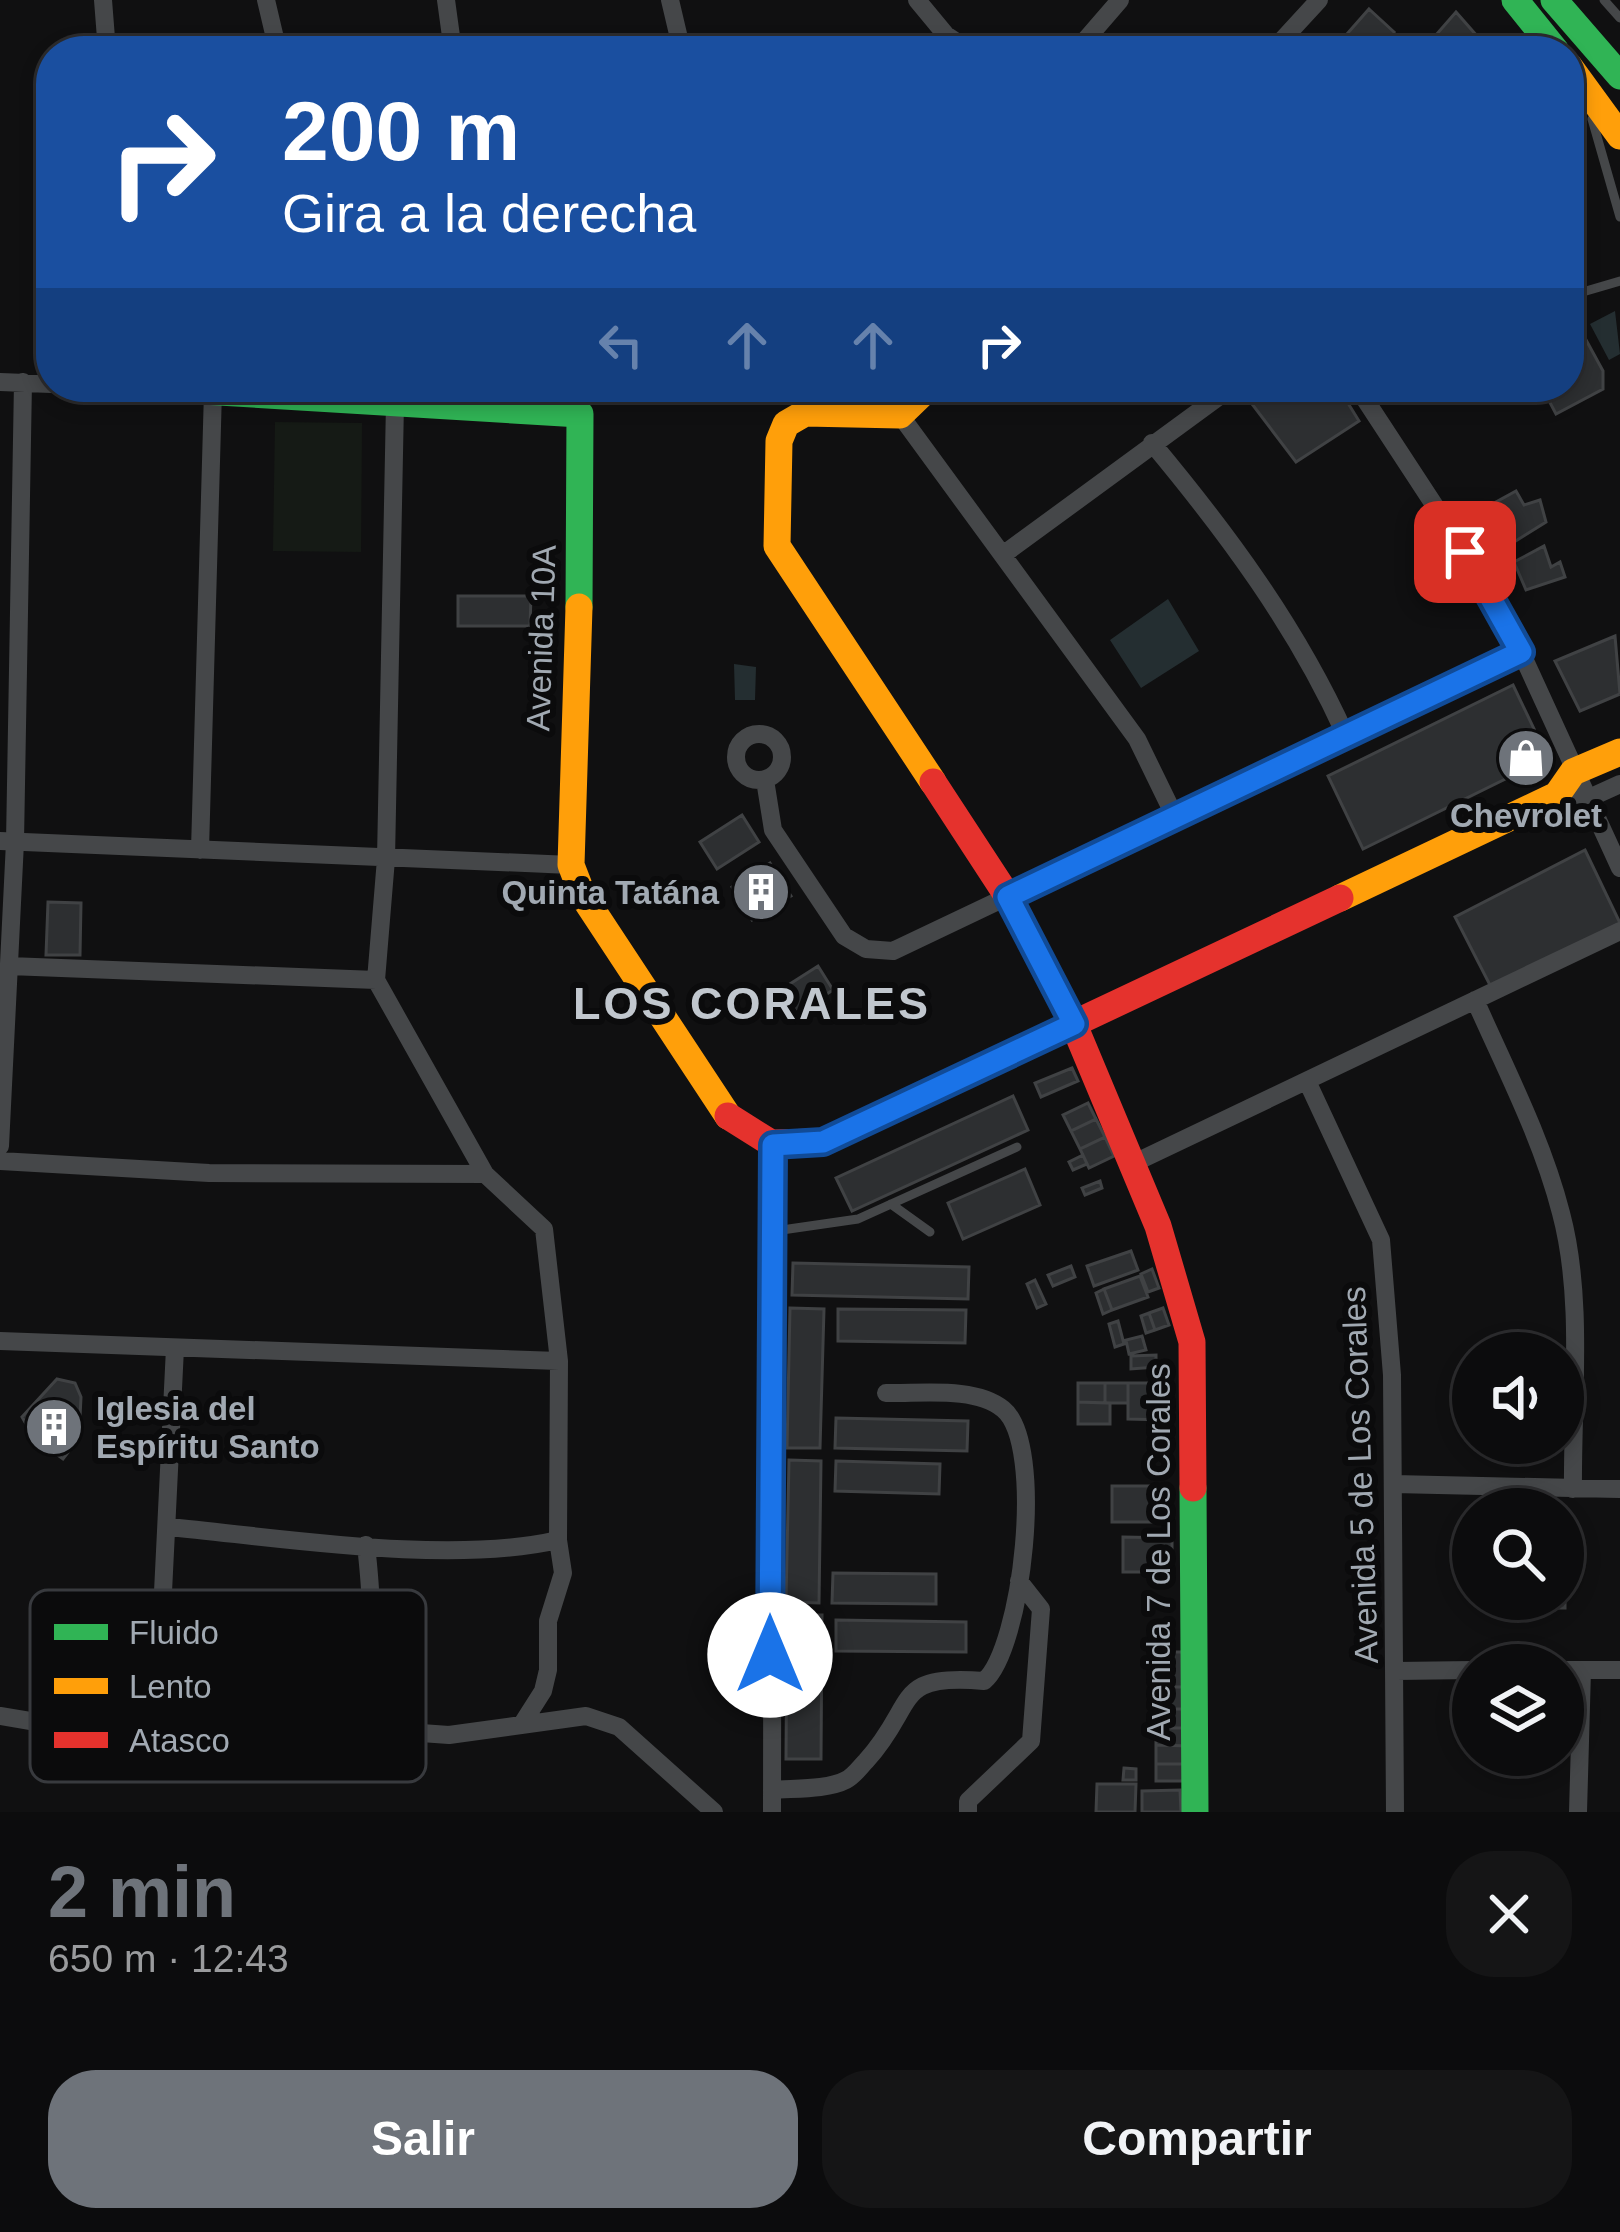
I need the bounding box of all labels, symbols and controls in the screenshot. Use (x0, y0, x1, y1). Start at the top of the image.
icon: right (84, 84, 240, 240)
text: 200 m (282, 84, 520, 178)
text: Gira a la derecha (282, 183, 696, 243)
icon: left (588, 312, 654, 378)
icon: ahead (714, 312, 780, 378)
icon: ahead (840, 312, 906, 378)
icon: right (966, 312, 1032, 378)
pin (1414, 501, 1516, 603)
icon: arrive (1432, 519, 1498, 585)
street label: Avenida 10A (519, 544, 563, 732)
shop icon: Chevrolet (1495, 727, 1557, 789)
place label: Chevrolet (1450, 797, 1602, 834)
building icon: Quinta Tatána (730, 861, 792, 923)
place label: Quinta Tatána (501, 874, 720, 911)
district label: LOS CORALES (573, 978, 931, 1029)
street label: Avenida 5 de Los Corales (1335, 1286, 1385, 1664)
map controls (1452, 1332, 1584, 1776)
button: sound (1452, 1332, 1584, 1464)
street label: Avenida 7 de Los Corales (1140, 1363, 1177, 1741)
place label: Iglesia del Espíritu Santo (96, 1390, 320, 1465)
building icon: Iglesia del Espíritu Santo (23, 1396, 85, 1458)
button: search (1452, 1488, 1584, 1620)
legend (30, 1590, 426, 1782)
position arrow (707, 1592, 833, 1718)
text: Fluido (129, 1614, 219, 1651)
button: layers (1452, 1644, 1584, 1776)
text: Lento (129, 1668, 212, 1705)
text: Atasco (129, 1722, 230, 1759)
button: close (1446, 1851, 1572, 1977)
text: 2 min (48, 1852, 236, 1932)
text: 650 m · 12:43 (48, 1937, 289, 1980)
button: Salir (48, 2070, 798, 2208)
button: Compartir (822, 2070, 1572, 2208)

